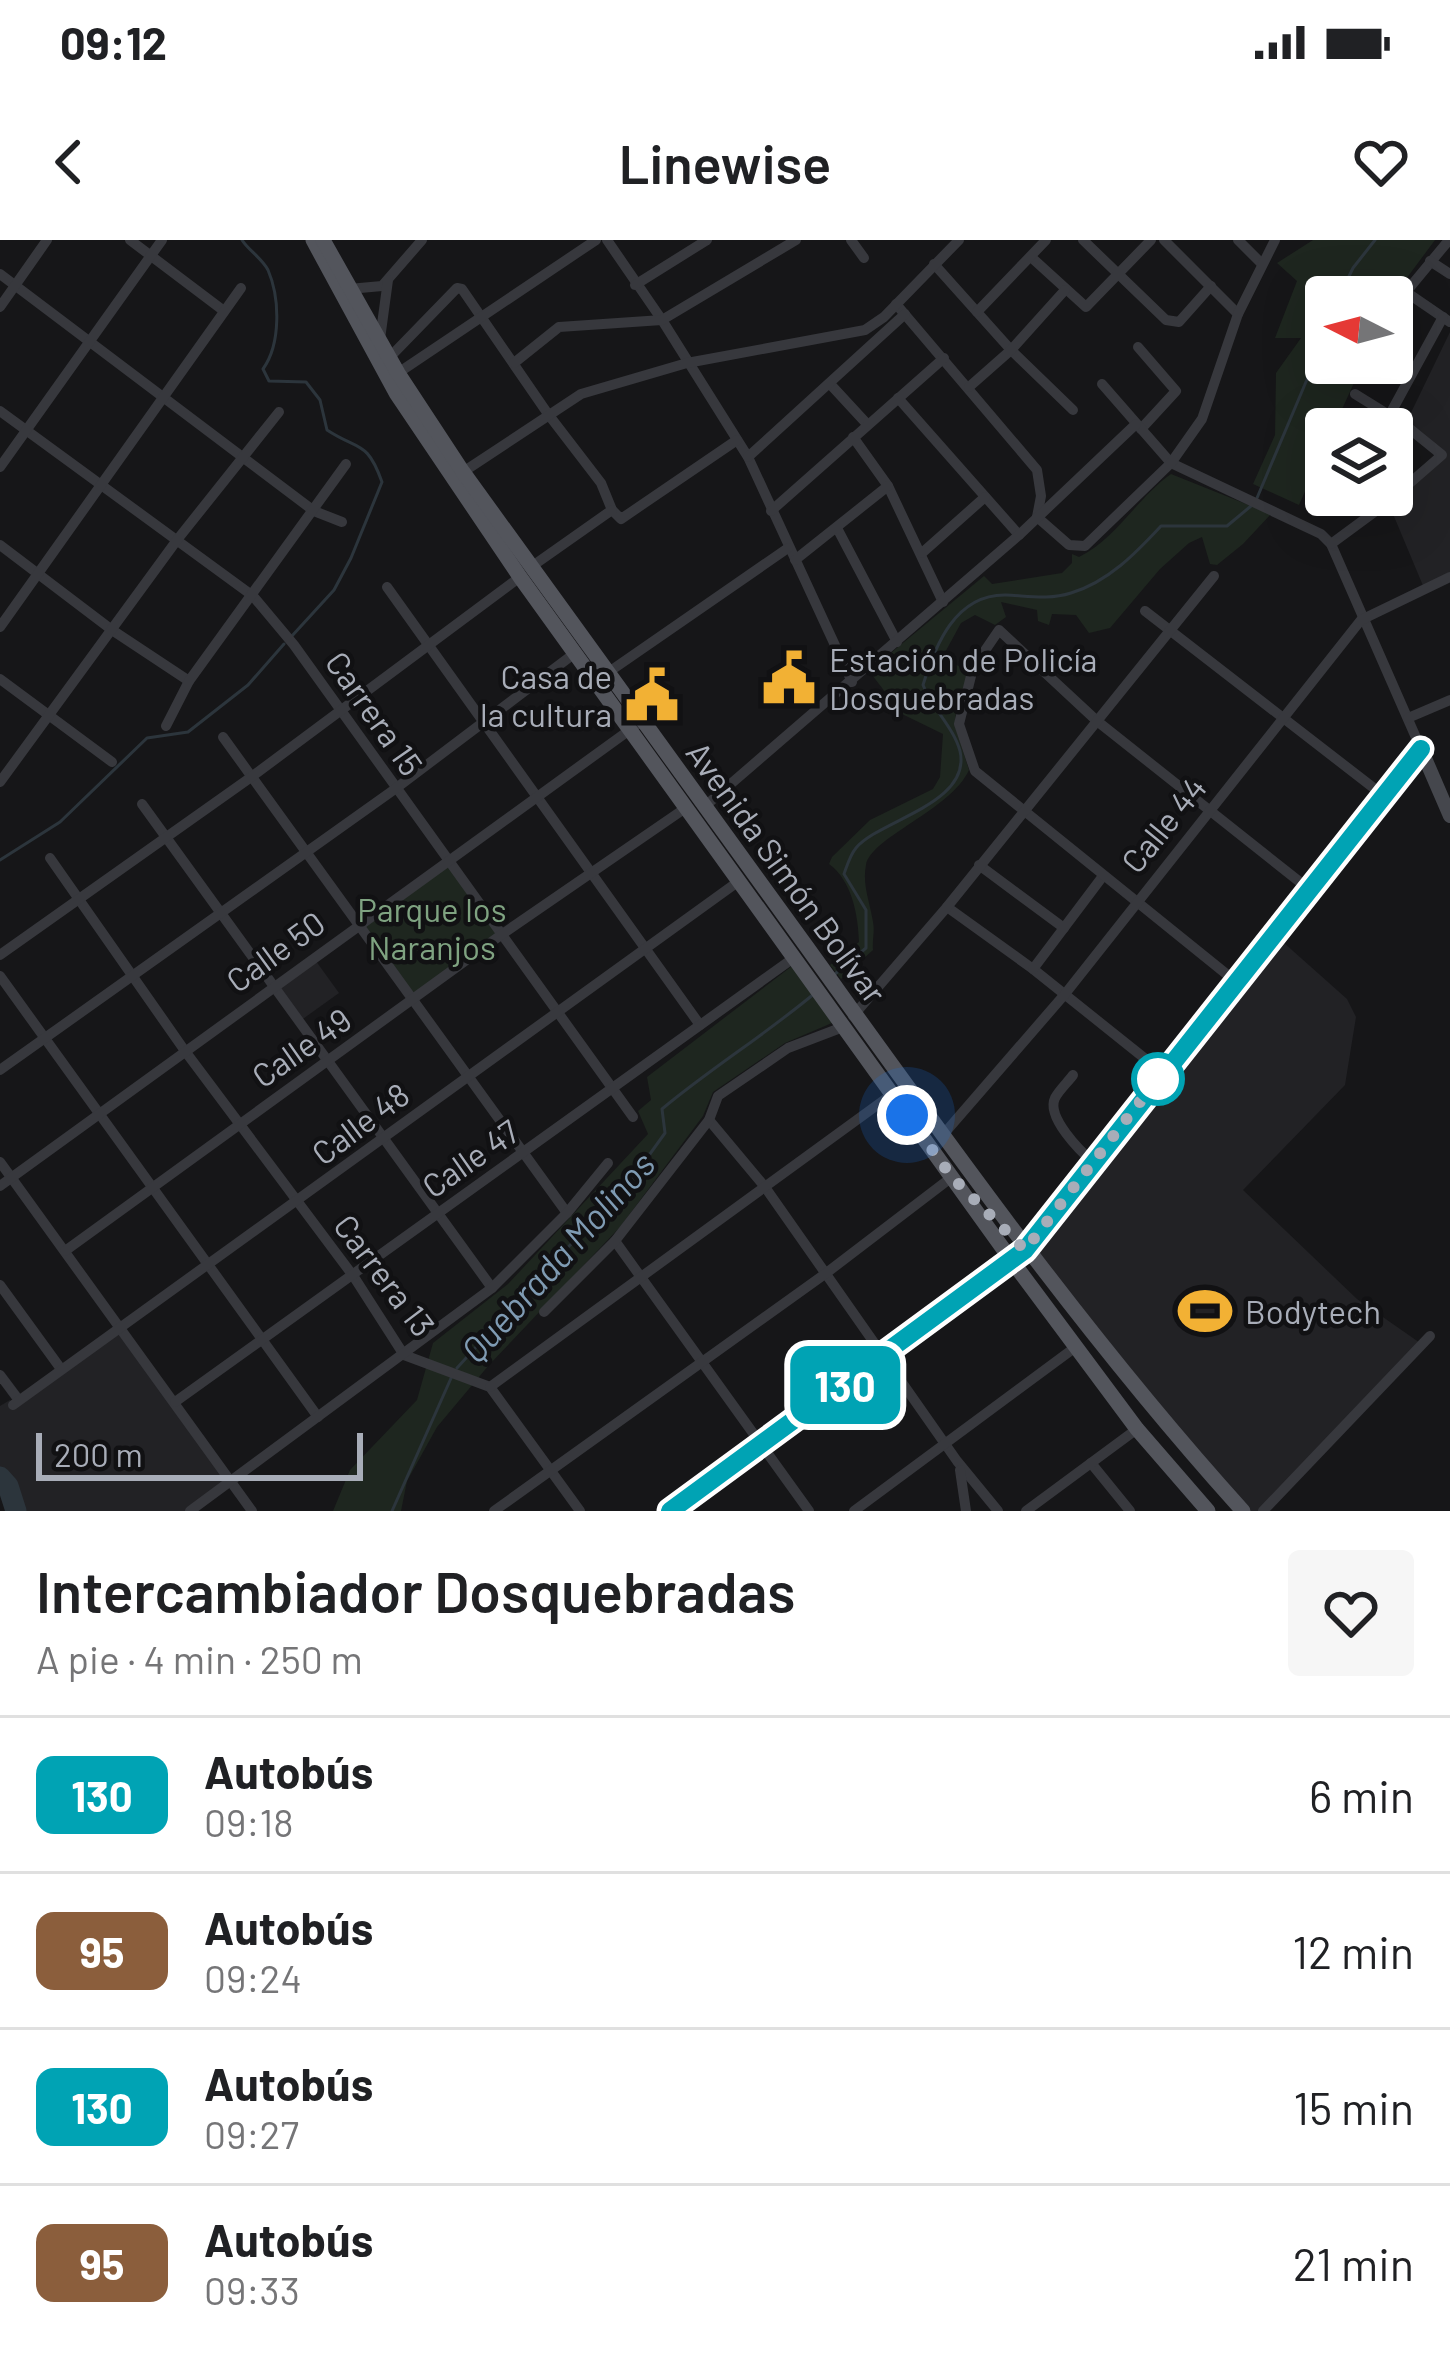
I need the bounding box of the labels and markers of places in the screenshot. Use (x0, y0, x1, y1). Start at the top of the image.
place label: Estación de Policía Dosquebradas (829, 639, 1098, 717)
public building icon: Estación de Policía Dosquebradas (760, 649, 818, 707)
place label: Casa de la cultura (480, 656, 612, 734)
public building icon: Casa de la cultura (623, 666, 681, 724)
unlabelled marker (1133, 1054, 1183, 1104)
sports icon: Bodytech (1176, 1282, 1234, 1340)
place label: Bodytech (1245, 1291, 1381, 1331)

